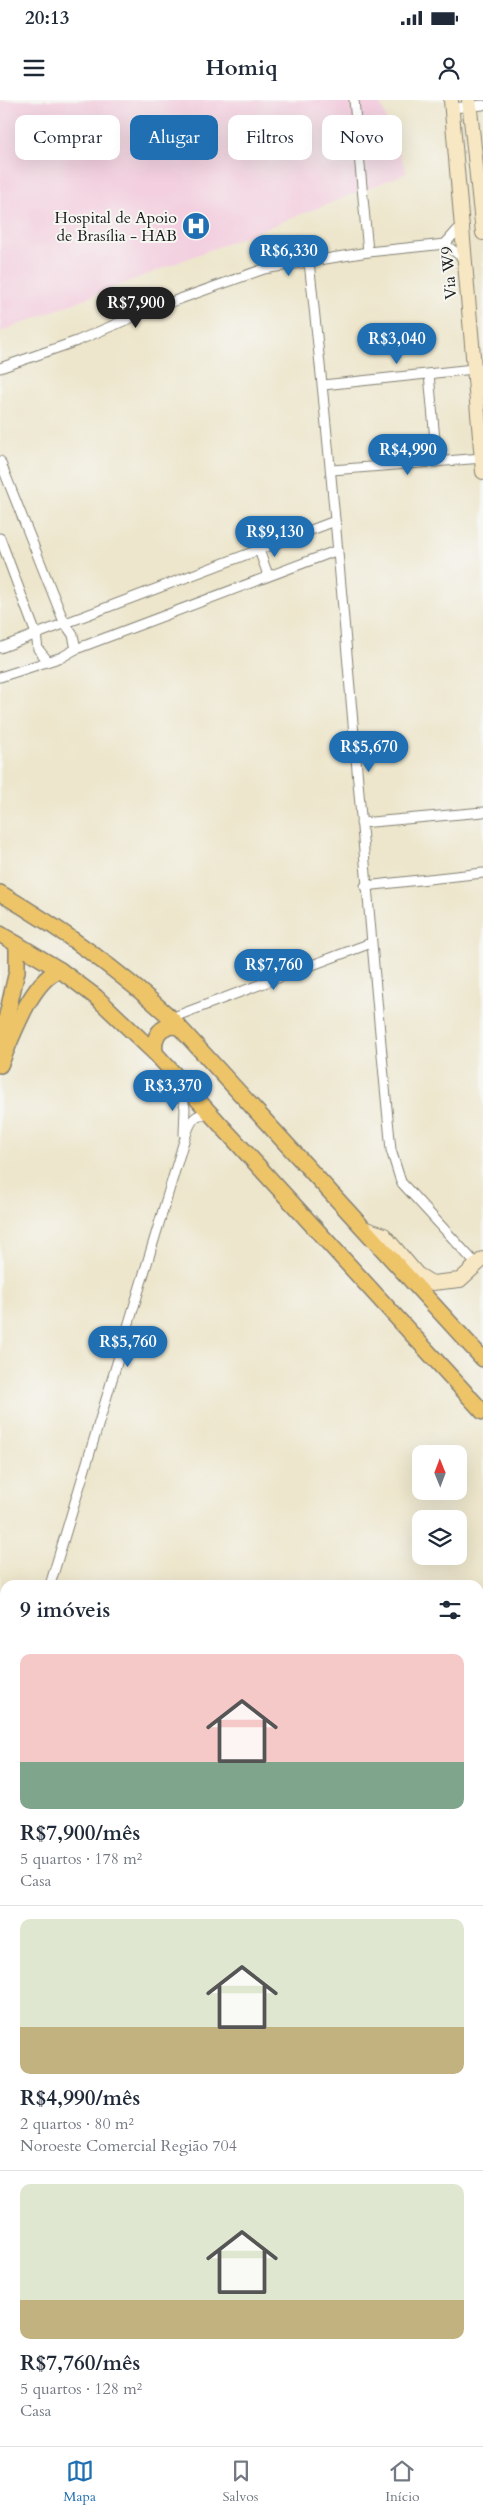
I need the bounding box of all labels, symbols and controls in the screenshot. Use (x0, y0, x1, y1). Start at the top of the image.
text: 20:13 (25, 5, 69, 31)
text: Homiq (205, 53, 278, 83)
icon: menu (20, 54, 48, 82)
icon: person (435, 54, 463, 82)
chip: Comprar (15, 115, 120, 160)
chip: Alugar (130, 115, 218, 160)
chip: Filtros (228, 115, 312, 160)
chip: Novo (322, 115, 402, 160)
place label: Hospital de Apoio de Brasília - HAB (55, 207, 177, 247)
hospital icon: Hospital de Apoio de Brasília - HAB (181, 211, 211, 241)
pin: R$6,330 (243, 234, 335, 277)
text: R$6,330 (260, 240, 318, 262)
street label: Via W9 (436, 245, 462, 300)
pin: R$7,900 (90, 286, 182, 329)
text: R$7,900 (107, 292, 165, 314)
pin: R$3,040 (351, 322, 443, 365)
text: R$3,040 (368, 328, 426, 350)
pin: R$4,990 (362, 434, 454, 476)
text: R$4,990 (379, 439, 437, 461)
pin: R$9,130 (229, 516, 321, 558)
text: R$9,130 (246, 521, 304, 543)
pin: R$5,670 (323, 730, 415, 773)
text: R$5,670 (340, 736, 398, 758)
pin: R$7,760 (228, 948, 320, 991)
text: R$7,760 (245, 954, 303, 976)
pin: R$3,370 (127, 1070, 219, 1112)
text: R$3,370 (144, 1075, 202, 1097)
pin: R$5,760 (82, 1326, 174, 1368)
text: R$5,760 (99, 1331, 157, 1353)
north arrow (412, 1445, 468, 1500)
map controls (412, 1445, 467, 1565)
button: layers (412, 1510, 467, 1565)
text: 9 imóveis (20, 1596, 110, 1625)
icon: filters (436, 1596, 464, 1624)
icon: home (197, 1686, 287, 1776)
text: R$7,900/mês (20, 1819, 140, 1848)
text: 5 quartos · 178 m² (20, 1848, 142, 1870)
text: Casa (20, 1870, 51, 1892)
icon: home (197, 1952, 287, 2042)
text: R$4,990/mês (20, 2084, 140, 2113)
text: 2 quartos · 80 m² (20, 2113, 134, 2135)
text: Noroeste Comercial Região 704 (20, 2135, 237, 2157)
icon: home (197, 2217, 287, 2307)
text: R$7,760/mês (20, 2349, 140, 2378)
text: 5 quartos · 128 m² (20, 2378, 142, 2400)
text: Casa (20, 2400, 51, 2422)
tab: Mapa (63, 2457, 96, 2506)
tab: Salvos (223, 2457, 259, 2506)
tab: Início (385, 2457, 420, 2506)

